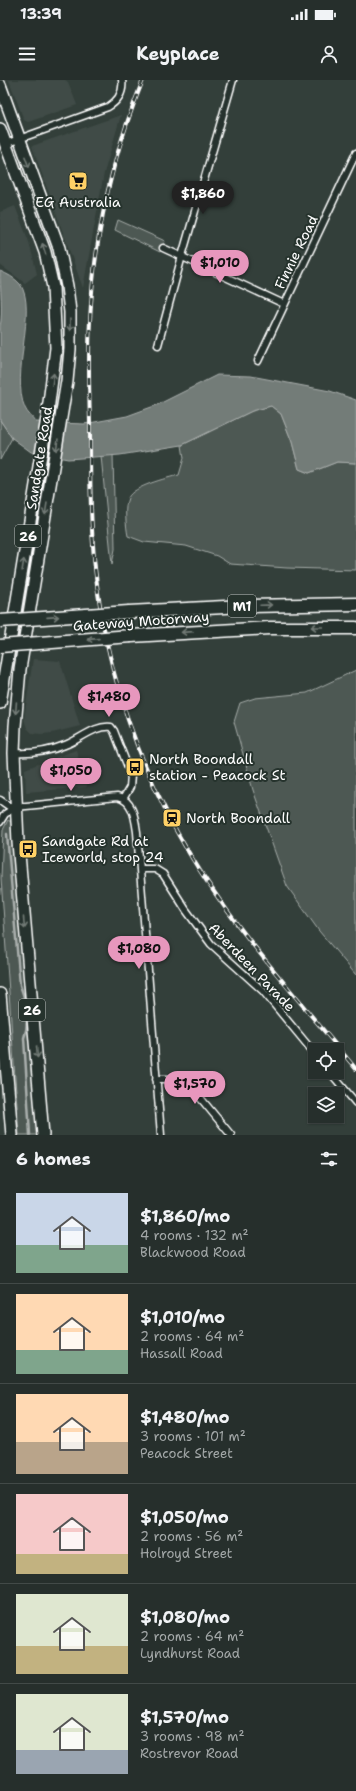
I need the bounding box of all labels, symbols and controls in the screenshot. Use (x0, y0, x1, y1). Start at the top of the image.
text: 13:39 (20, 4, 62, 24)
text: Keyplace (136, 42, 220, 66)
icon: menu (16, 43, 38, 65)
icon: person (318, 43, 340, 65)
one-way arrow (23, 155, 31, 167)
supermarket icon: EG Australia (67, 170, 89, 192)
pin: $1,860 (170, 181, 236, 215)
text: $1,860 (181, 185, 225, 202)
place label: EG Australia (35, 193, 121, 211)
street label: Finnie Road (270, 212, 322, 292)
one-way arrow (39, 243, 47, 255)
pin: $1,010 (187, 250, 253, 284)
text: $1,010 (200, 254, 240, 271)
one-way arrow (66, 318, 74, 331)
one-way arrow (49, 373, 57, 386)
street label: Sandgate Road (22, 405, 56, 511)
one-way arrow (52, 438, 60, 451)
one-way arrow (42, 502, 50, 515)
road number: 26 (15, 525, 41, 547)
one-way arrow (19, 558, 27, 571)
road number: M1 (228, 595, 256, 617)
one-way arrow (259, 601, 272, 609)
street label: Gateway Motorway (72, 607, 210, 635)
one-way arrow (46, 614, 59, 621)
one-way arrow (311, 623, 324, 631)
one-way arrow (181, 629, 194, 636)
one-way arrow (87, 635, 100, 642)
pin: $1,480 (76, 684, 142, 718)
text: $1,480 (87, 688, 131, 705)
one-way arrow (12, 701, 19, 714)
place label: North Boondall station - Peacock St (149, 750, 286, 784)
bus stop icon: North Boondall station - Peacock St (124, 756, 146, 778)
pin: $1,050 (38, 758, 104, 792)
text: $1,050 (49, 762, 93, 779)
station icon: North Boondall (161, 807, 183, 829)
place label: North Boondall (186, 809, 291, 827)
place label: Sandgate Rd at Iceworld, stop 24 (42, 832, 164, 866)
bus stop icon: Sandgate Rd at Iceworld, stop 24 (17, 838, 39, 860)
one-way arrow (21, 916, 28, 929)
street label: Aberdeen Parade (205, 919, 299, 1015)
pin: $1,080 (106, 936, 172, 970)
text: $1,080 (117, 940, 161, 957)
road number: 26 (19, 999, 45, 1021)
map controls (308, 1043, 344, 1123)
button: locate (308, 1043, 344, 1079)
one-way arrow (33, 1045, 40, 1058)
pin: $1,570 (162, 1071, 228, 1105)
text: $1,570 (173, 1075, 217, 1092)
button: layers (308, 1087, 344, 1123)
text: 6 homes (16, 1148, 91, 1170)
icon: filters (318, 1148, 340, 1170)
text: $1,860/mo (140, 1205, 230, 1227)
icon: home (48, 1209, 96, 1257)
text: 4 rooms · 132 m² (140, 1227, 249, 1244)
text: Blackwood Road (140, 1244, 246, 1261)
text: $1,010/mo (140, 1306, 225, 1328)
icon: home (48, 1310, 96, 1358)
text: 2 rooms · 64 m² (140, 1328, 244, 1345)
text: Hassall Road (140, 1345, 223, 1362)
text: $1,480/mo (140, 1406, 230, 1428)
icon: home (48, 1410, 96, 1458)
text: 3 rooms · 101 m² (140, 1428, 246, 1445)
text: Peacock Street (140, 1445, 233, 1462)
text: $1,050/mo (140, 1506, 229, 1528)
icon: home (48, 1510, 96, 1558)
text: 2 rooms · 56 m² (140, 1528, 243, 1545)
text: Holroyd Street (140, 1545, 233, 1562)
text: $1,080/mo (140, 1606, 230, 1628)
icon: home (48, 1610, 96, 1658)
text: 2 rooms · 64 m² (140, 1628, 244, 1645)
text: Lyndhurst Road (140, 1645, 240, 1662)
text: $1,570/mo (140, 1706, 229, 1728)
icon: home (48, 1710, 96, 1758)
text: 3 rooms · 98 m² (140, 1728, 244, 1745)
text: Rostrevor Road (140, 1745, 238, 1762)

